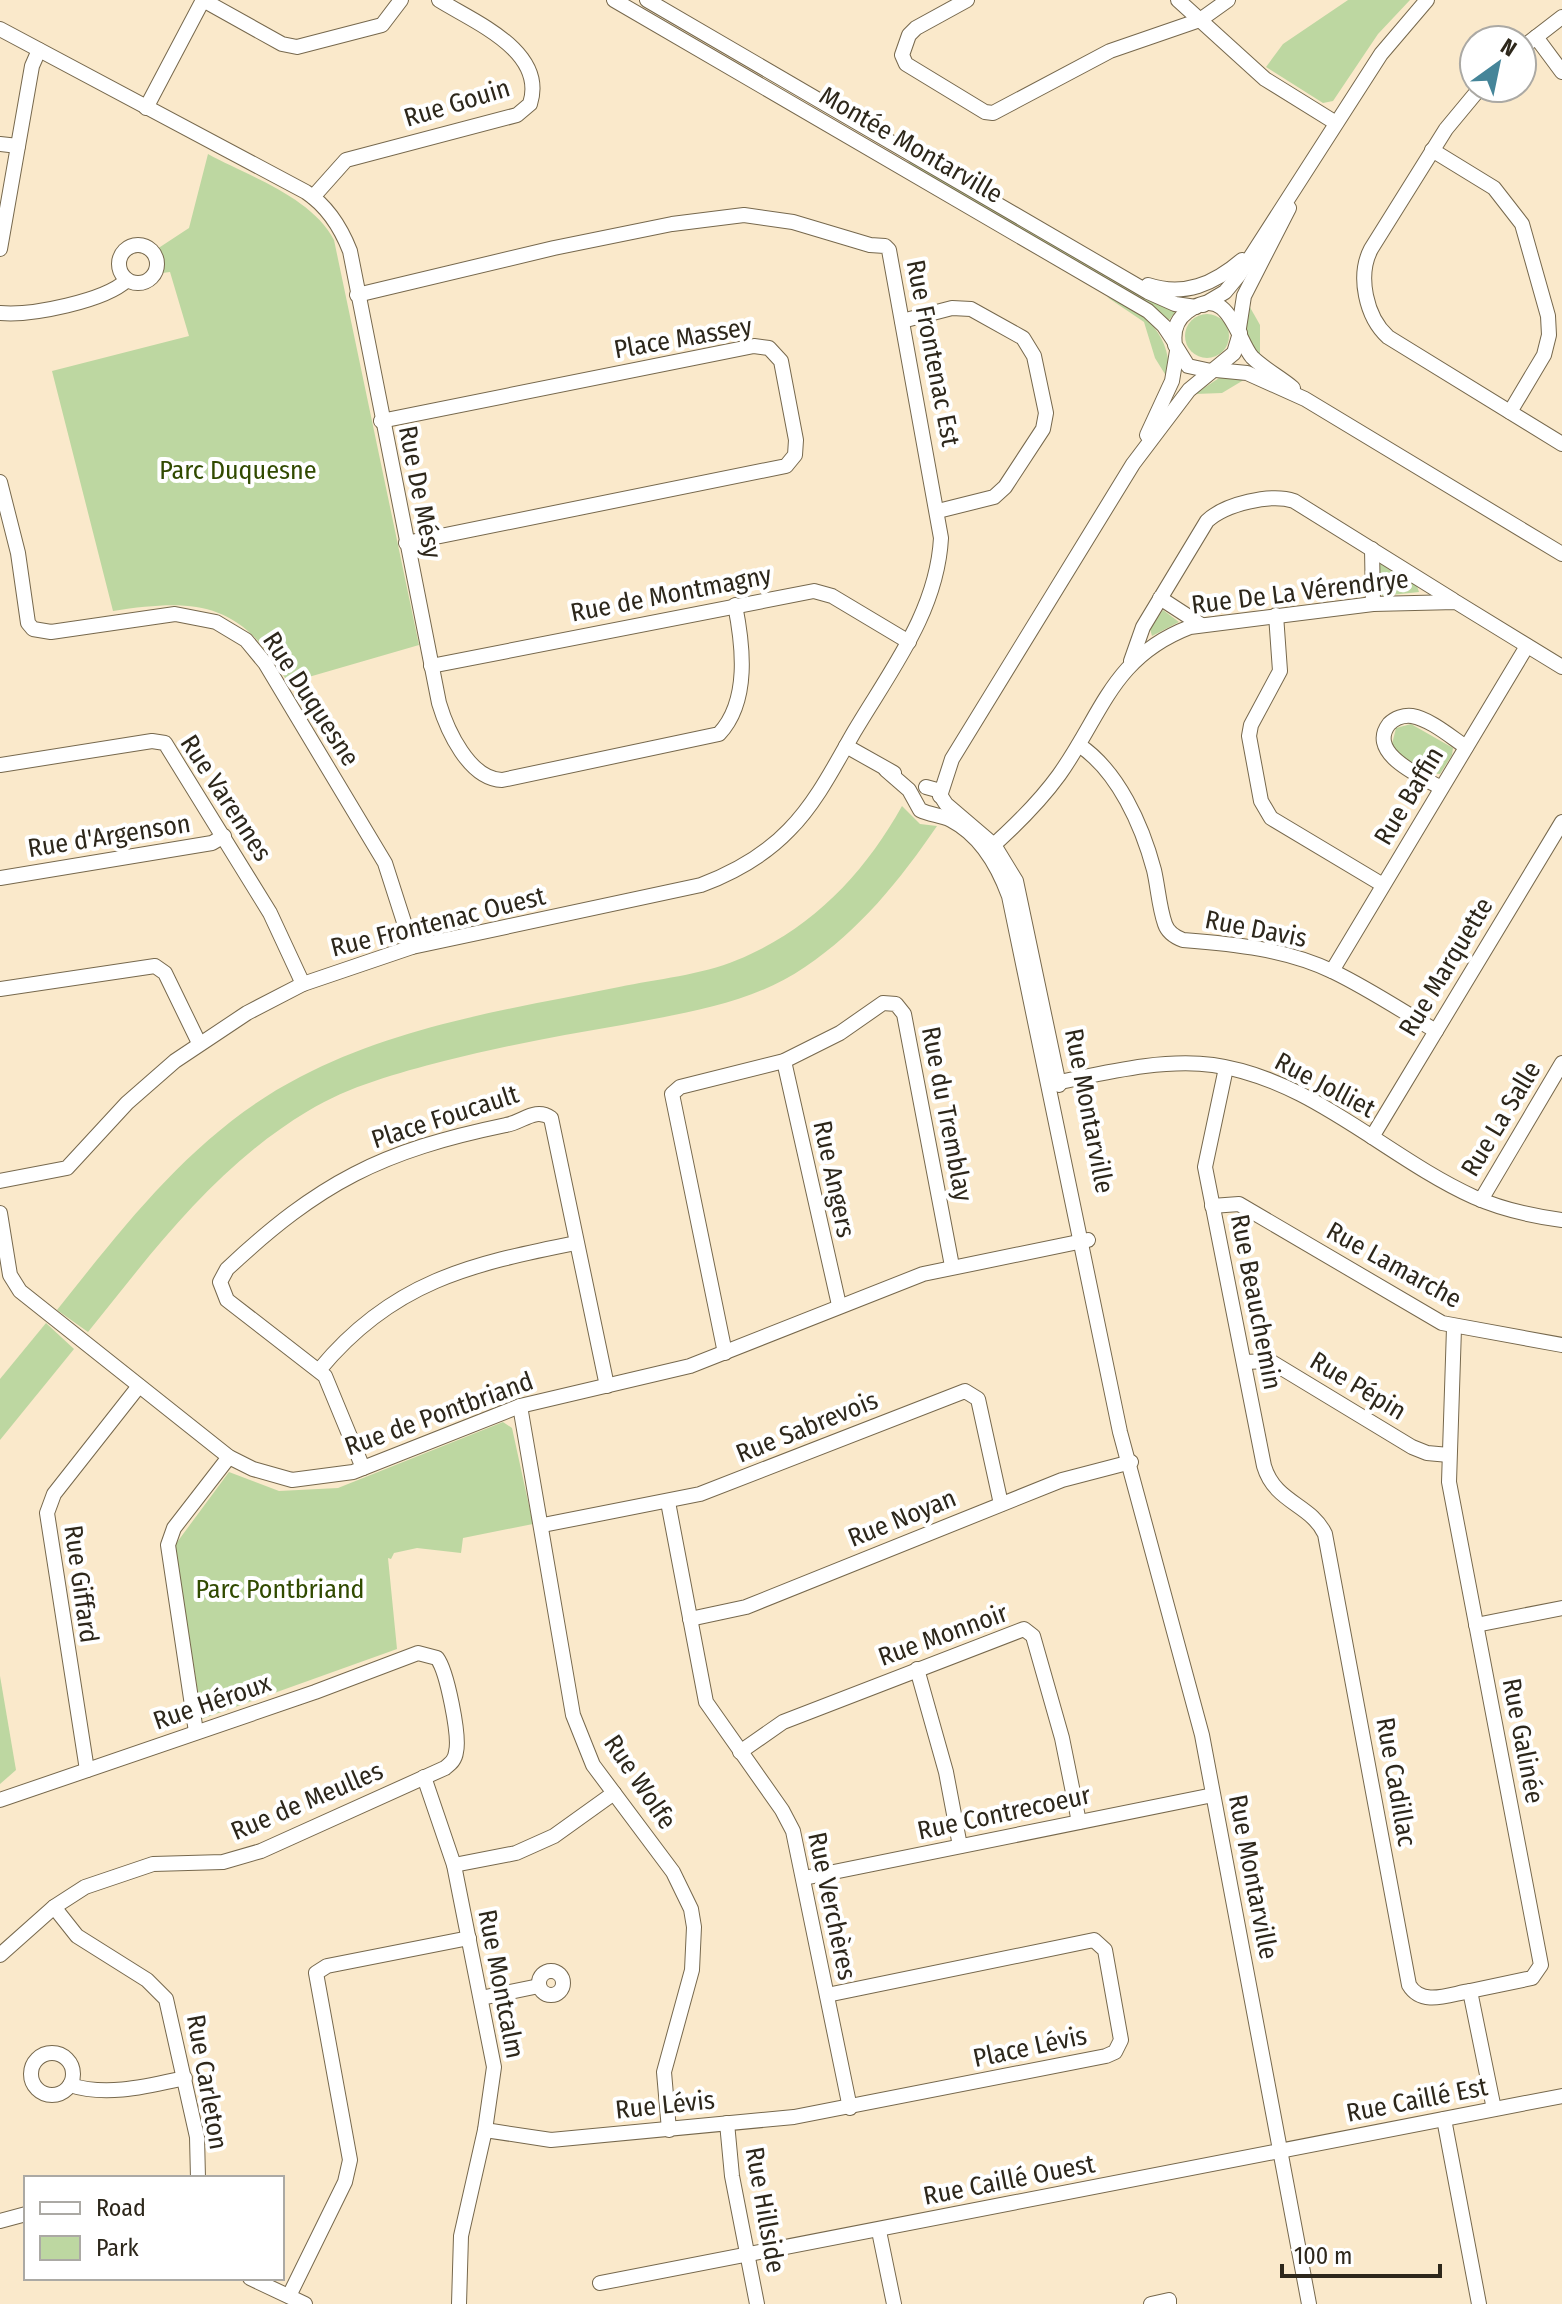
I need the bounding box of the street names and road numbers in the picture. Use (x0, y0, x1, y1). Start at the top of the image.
street label: Rue Gouin (400, 72, 514, 134)
street label: Montée Montarville (814, 80, 1008, 210)
street label: Rue Frontenac Est (900, 257, 966, 449)
street label: Place Massey (612, 311, 755, 365)
street label: Rue De Mésy (392, 423, 448, 561)
street label: Rue de Montmagny (568, 559, 774, 629)
street label: Rue De La Vérendrye (1190, 563, 1410, 621)
street label: Rue Duquesne (256, 626, 366, 772)
street label: Rue Varennes (174, 729, 278, 867)
street label: Rue Baffin (1368, 741, 1450, 851)
street label: Rue d'Argenson (25, 808, 193, 864)
street label: Rue Frontenac Ouest (328, 880, 549, 964)
street label: Rue Marquette (1393, 892, 1499, 1042)
street label: Rue Davis (1202, 904, 1310, 954)
street label: Rue du Tremblay (915, 1024, 979, 1204)
street label: Rue Montarville (1058, 1026, 1120, 1196)
street label: Rue Jolliet (1270, 1046, 1381, 1125)
street label: Rue La Salle (1455, 1056, 1547, 1182)
street label: Place Foucault (368, 1079, 523, 1155)
street label: Rue Angers (807, 1118, 861, 1240)
street label: Rue Beauchemin (1224, 1212, 1288, 1392)
street label: Rue Lamarche (1321, 1215, 1467, 1315)
street label: Rue Pépin (1304, 1345, 1412, 1427)
street label: Rue de Pontbriand (341, 1366, 537, 1462)
street label: Rue Sabrevois (732, 1385, 882, 1469)
street label: Rue Noyan (843, 1482, 961, 1554)
street label: Rue Giffard (57, 1523, 105, 1645)
street label: Rue Monnoir (874, 1597, 1012, 1673)
street label: Rue Héroux (149, 1667, 275, 1737)
street label: Rue Galinée (1496, 1676, 1550, 1806)
street label: Rue Cadillac (1369, 1715, 1423, 1849)
street label: Rue Wolfe (597, 1729, 683, 1835)
street label: Rue de Meulles (226, 1755, 388, 1847)
street label: Rue Contrecoeur (915, 1780, 1093, 1846)
street label: Rue Montarville (1222, 1792, 1284, 1962)
street label: Rue Verchères (801, 1829, 863, 1983)
street label: Rue Montcalm (471, 1907, 531, 2061)
street label: Rue Carleton (180, 2012, 234, 2152)
street label: Place Lévis (970, 2020, 1090, 2074)
street label: Rue Caillé Est (1344, 2071, 1491, 2129)
street label: Rue Lévis (614, 2084, 716, 2126)
street label: Rue Hillside (739, 2145, 791, 2275)
street label: Rue Caillé Ouest (921, 2148, 1098, 2212)

